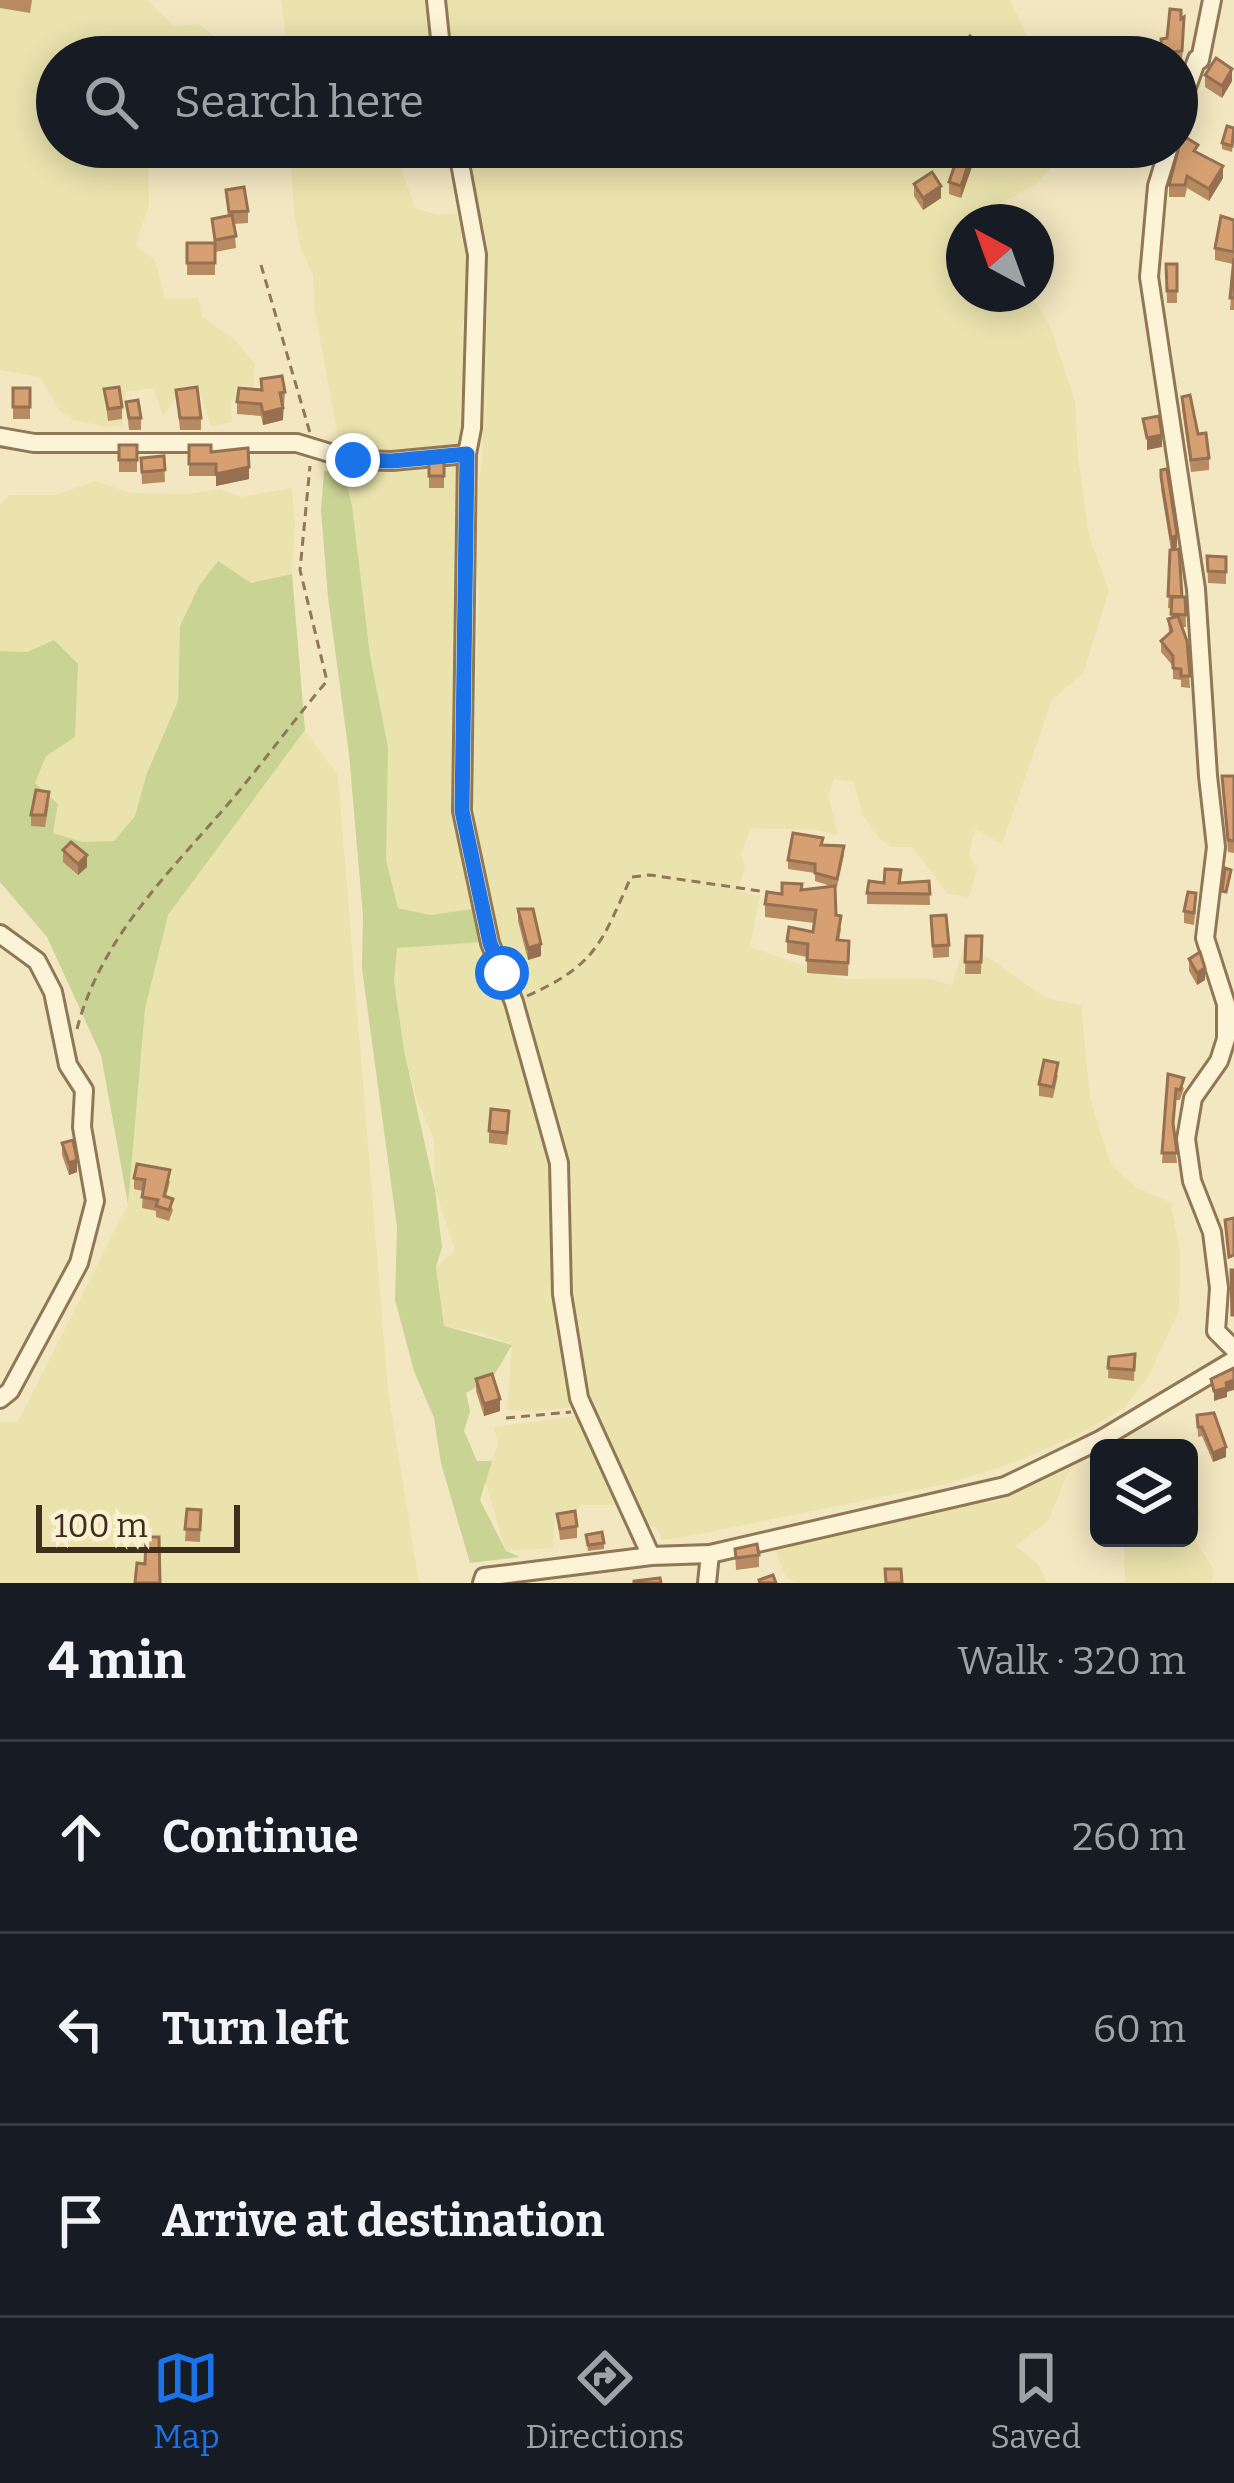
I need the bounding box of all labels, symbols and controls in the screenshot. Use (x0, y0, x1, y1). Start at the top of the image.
search box (36, 36, 1198, 168)
icon: search (78, 69, 144, 135)
text: Search here (174, 75, 424, 129)
north arrow (946, 204, 1054, 312)
route end (326, 433, 380, 487)
route start (475, 946, 529, 1000)
map controls (1090, 1439, 1198, 1547)
button: layers (1090, 1439, 1198, 1547)
scale bar (36, 1499, 240, 1552)
text: 100 m (54, 1506, 148, 1546)
text: 4 min (48, 1630, 186, 1692)
text: Walk · 320 m (957, 1638, 1186, 1684)
icon: ahead (48, 1804, 114, 1870)
text: Continue (162, 1810, 359, 1864)
text: 260 m (1072, 1814, 1186, 1860)
icon: left (48, 1996, 114, 2062)
text: Turn left (162, 2002, 349, 2056)
text: 60 m (1093, 2006, 1186, 2052)
icon: arrive (48, 2188, 114, 2254)
text: Arrive at destination (162, 2194, 604, 2248)
tab: Map (153, 2345, 220, 2457)
tab: Directions (526, 2345, 684, 2457)
tab: Saved (990, 2345, 1081, 2457)

